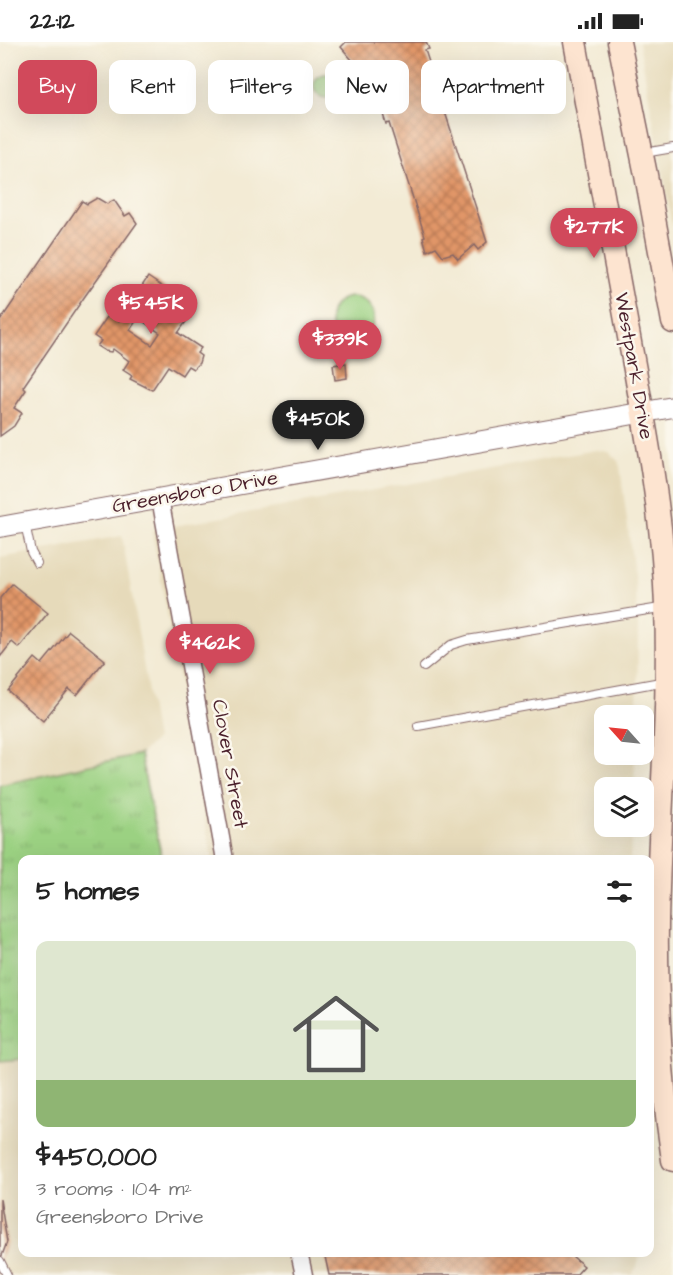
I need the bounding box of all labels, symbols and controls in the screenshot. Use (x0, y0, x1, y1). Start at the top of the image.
text: 22:12 (30, 6, 74, 37)
chip: Buy (18, 60, 97, 114)
chip: Rent (109, 60, 196, 114)
chip: Filters (208, 60, 313, 114)
chip: New (325, 60, 409, 114)
chip: Apartment (421, 60, 566, 114)
pin: $277K (552, 208, 636, 259)
text: $277K (564, 213, 624, 241)
pin: $545K (109, 284, 193, 335)
text: $545K (118, 289, 184, 317)
street label: Westpark Drive (607, 290, 661, 442)
pin: $339K (298, 320, 382, 371)
text: $339K (313, 325, 367, 353)
pin: $450K (276, 400, 360, 451)
text: $450K (286, 405, 350, 433)
street label: Greensboro Drive (110, 464, 280, 520)
pin: $462K (168, 624, 252, 675)
text: $462K (180, 629, 240, 657)
street label: Clover Street (205, 697, 255, 831)
north arrow (594, 705, 654, 765)
map controls (594, 705, 654, 837)
button: layers (594, 777, 654, 837)
text: 5 homes (36, 873, 140, 909)
icon: filters (603, 875, 636, 908)
icon: home (282, 980, 390, 1088)
text: $450,000 (36, 1139, 157, 1175)
text: 3 rooms · 104 m² (36, 1175, 192, 1203)
text: Greensboro Drive (36, 1203, 204, 1231)

